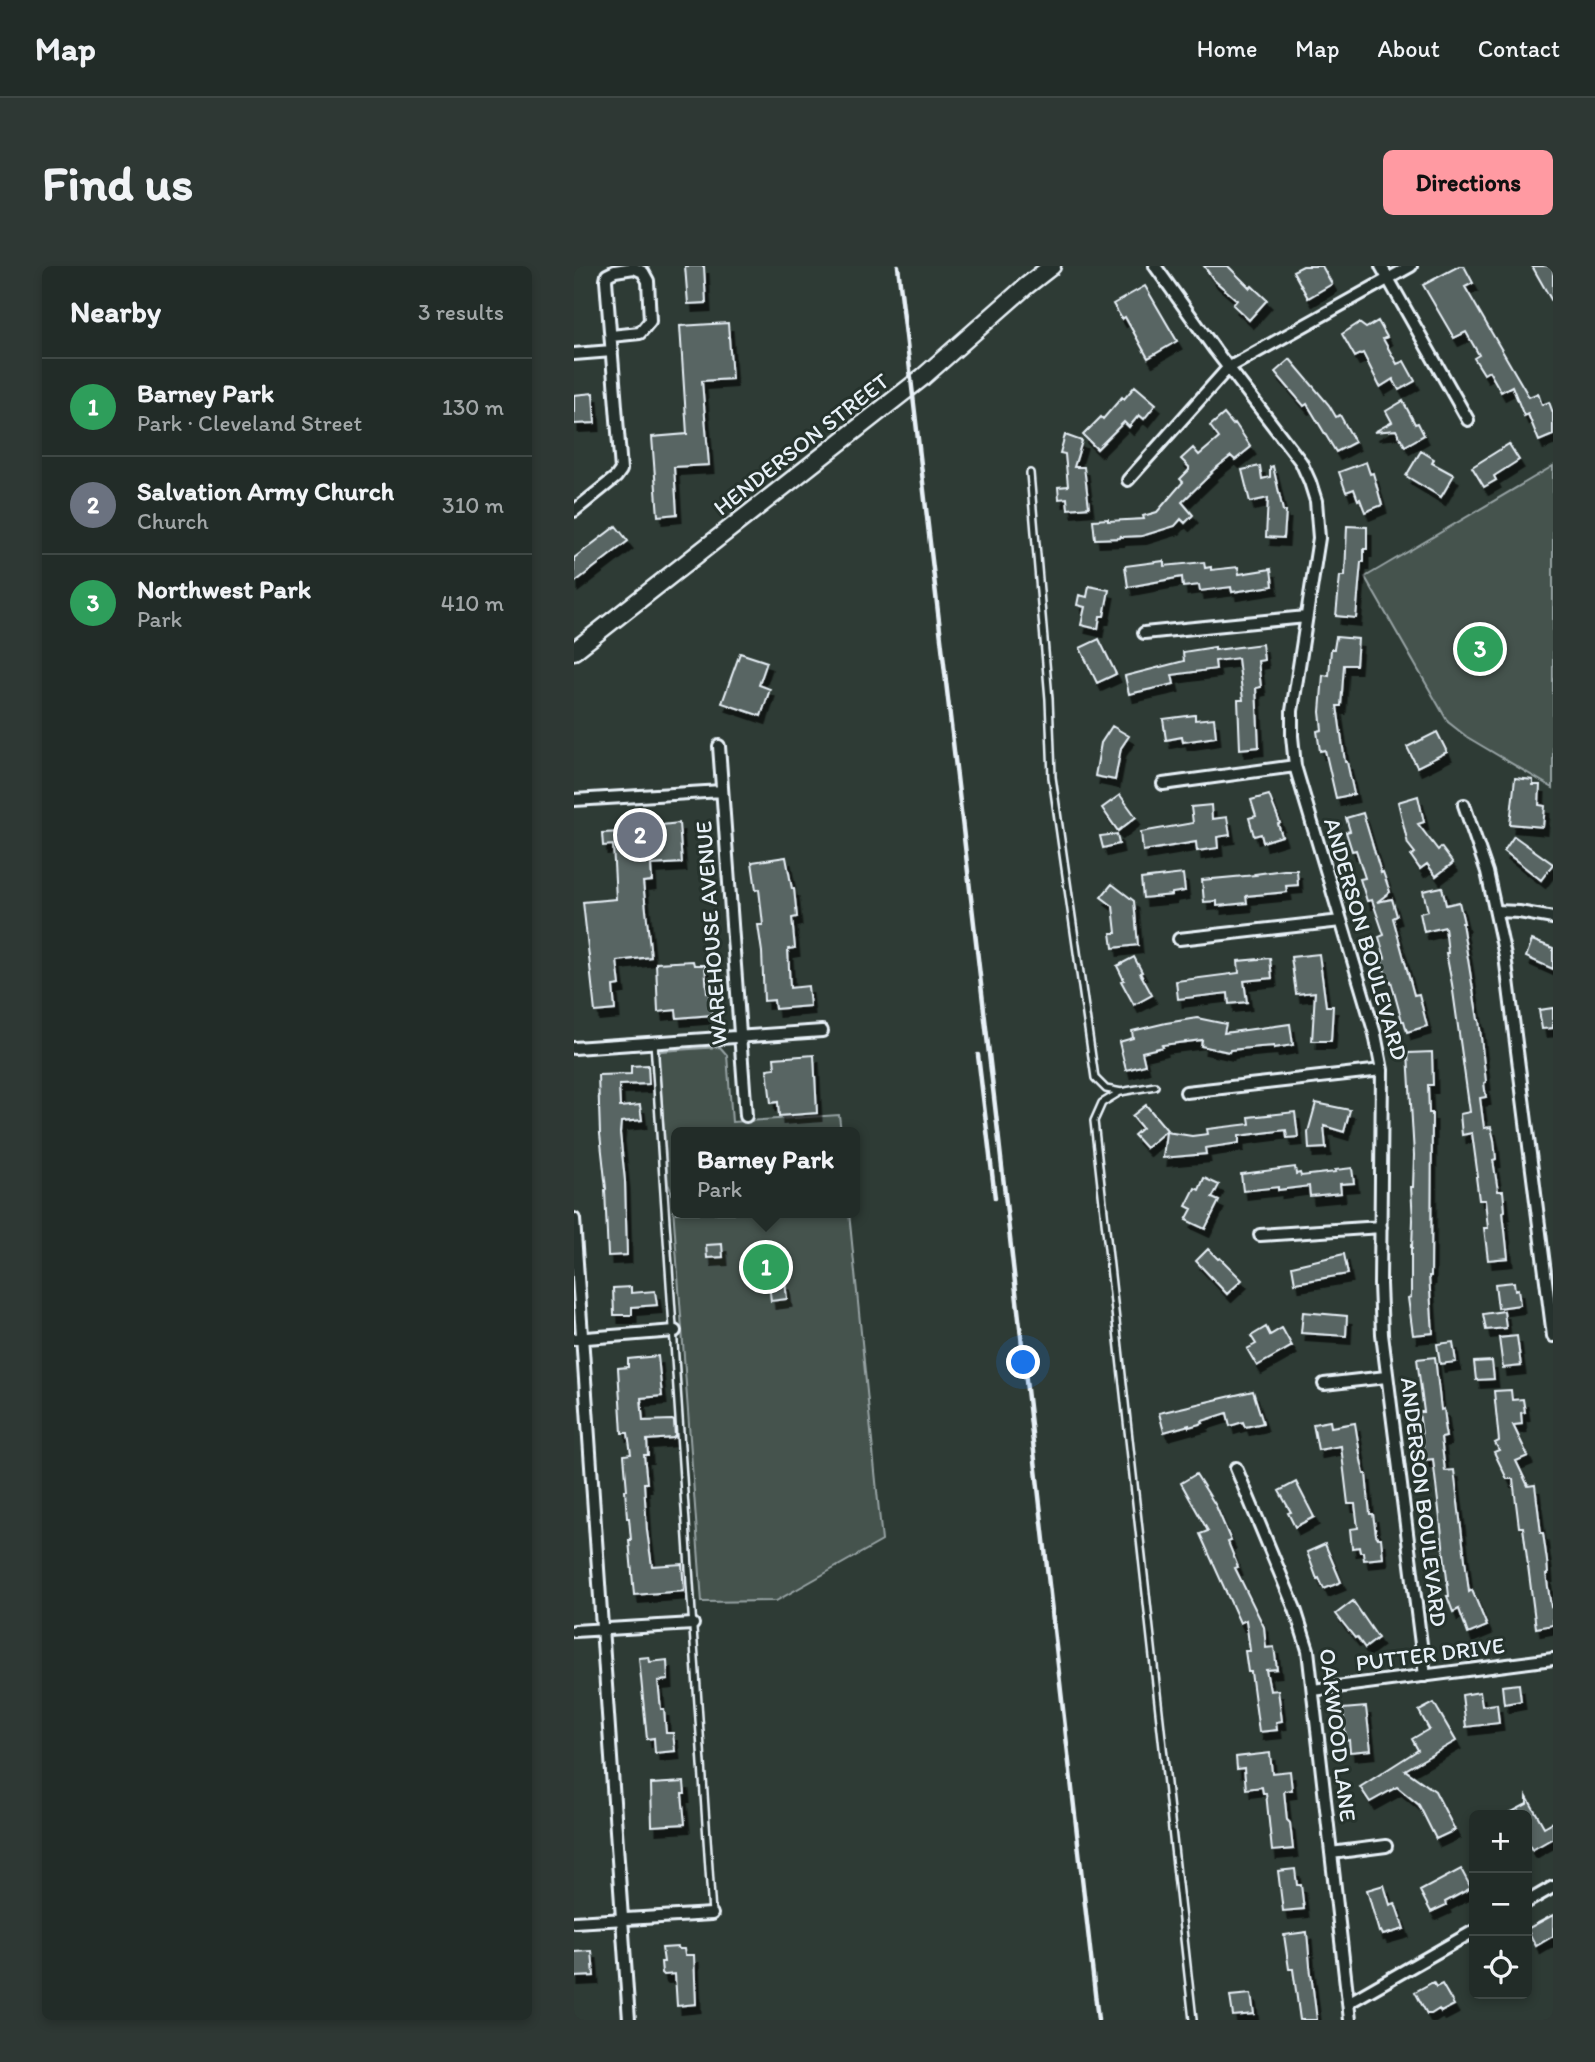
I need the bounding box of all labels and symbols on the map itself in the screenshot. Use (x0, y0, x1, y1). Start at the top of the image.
street label: HENDERSON STREET (708, 367, 894, 521)
pin: 3 (1457, 623, 1503, 675)
pin: 2 (617, 809, 663, 861)
street label: ANDERSON BOULEVARD (1318, 814, 1414, 1064)
street label: WAREHOUSE AVENUE (689, 820, 733, 1046)
pin: 1 (743, 1241, 789, 1293)
your location (1006, 1345, 1040, 1379)
street label: ANDERSON BOULEVARD (1395, 1376, 1453, 1628)
street label: PUTTER DRIVE (1354, 1631, 1506, 1677)
street label: OAKWOOD LANE (1313, 1647, 1363, 1823)

